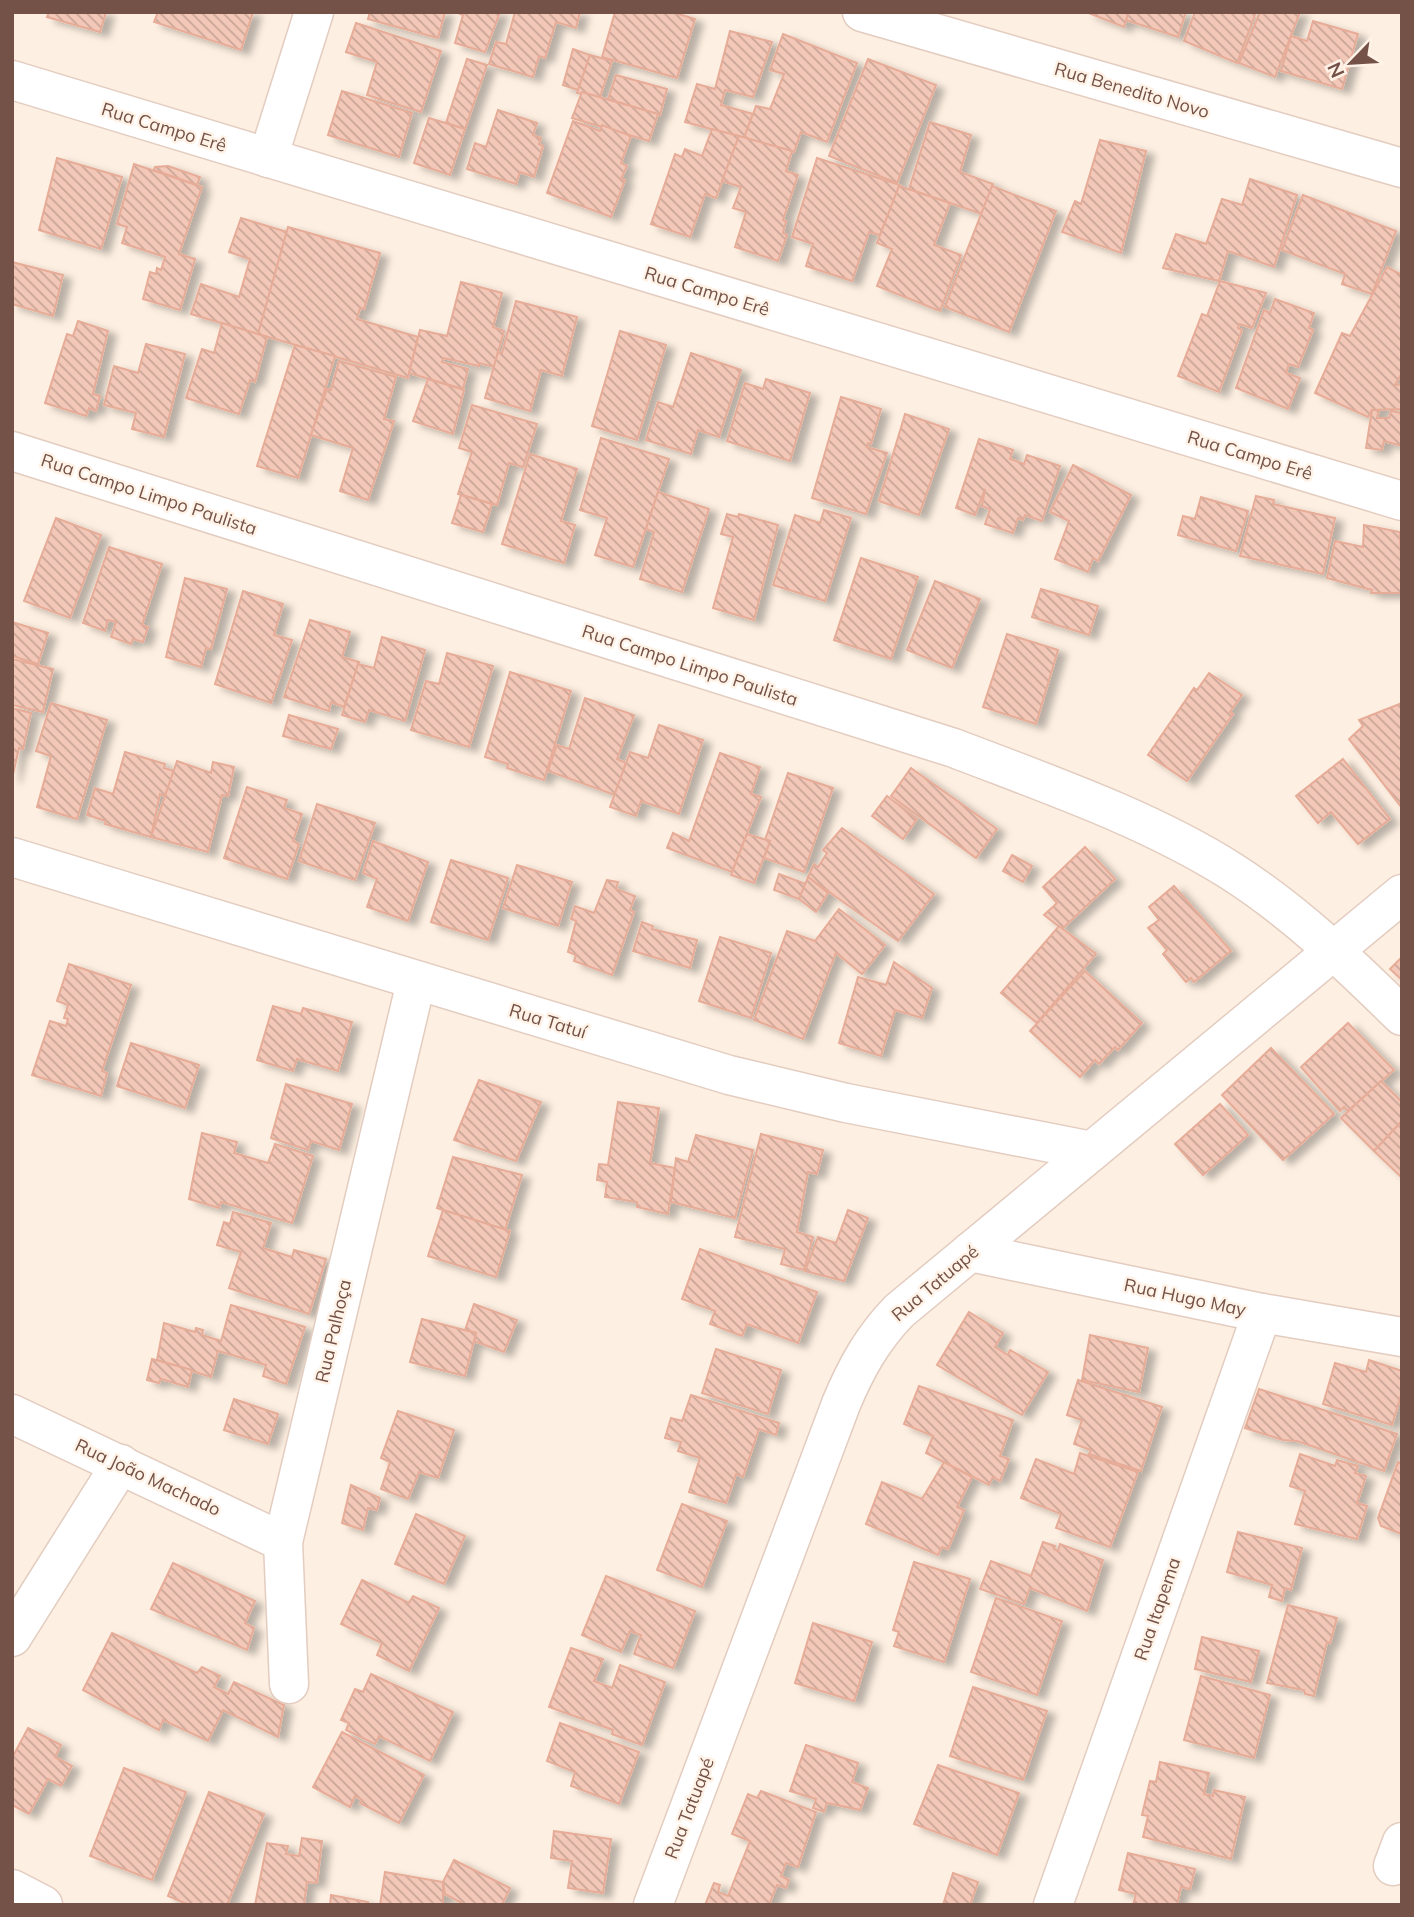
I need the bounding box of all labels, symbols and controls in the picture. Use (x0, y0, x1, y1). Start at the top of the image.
north arrow (1316, 28, 1386, 98)
street label: Rua Benedito Novo (1052, 57, 1212, 123)
text: N (1322, 59, 1350, 82)
street label: Rua Campo Erê (99, 97, 229, 157)
street label: Rua Campo Erê (642, 261, 772, 321)
street label: Rua Campo Erê (1185, 425, 1315, 485)
street label: Rua Campo Limpo Paulista (38, 448, 260, 540)
street label: Rua Campo Limpo Paulista (579, 619, 801, 711)
street label: Rua Tatuí (507, 998, 591, 1044)
street label: Rua Tatuapé (887, 1240, 983, 1326)
street label: Rua Hugo May (1122, 1273, 1248, 1321)
street label: Rua Palhoça (310, 1277, 356, 1385)
street label: Rua João Machado (72, 1433, 224, 1521)
street label: Rua Itapema (1129, 1555, 1185, 1663)
street label: Rua Tatuapé (659, 1754, 719, 1862)

